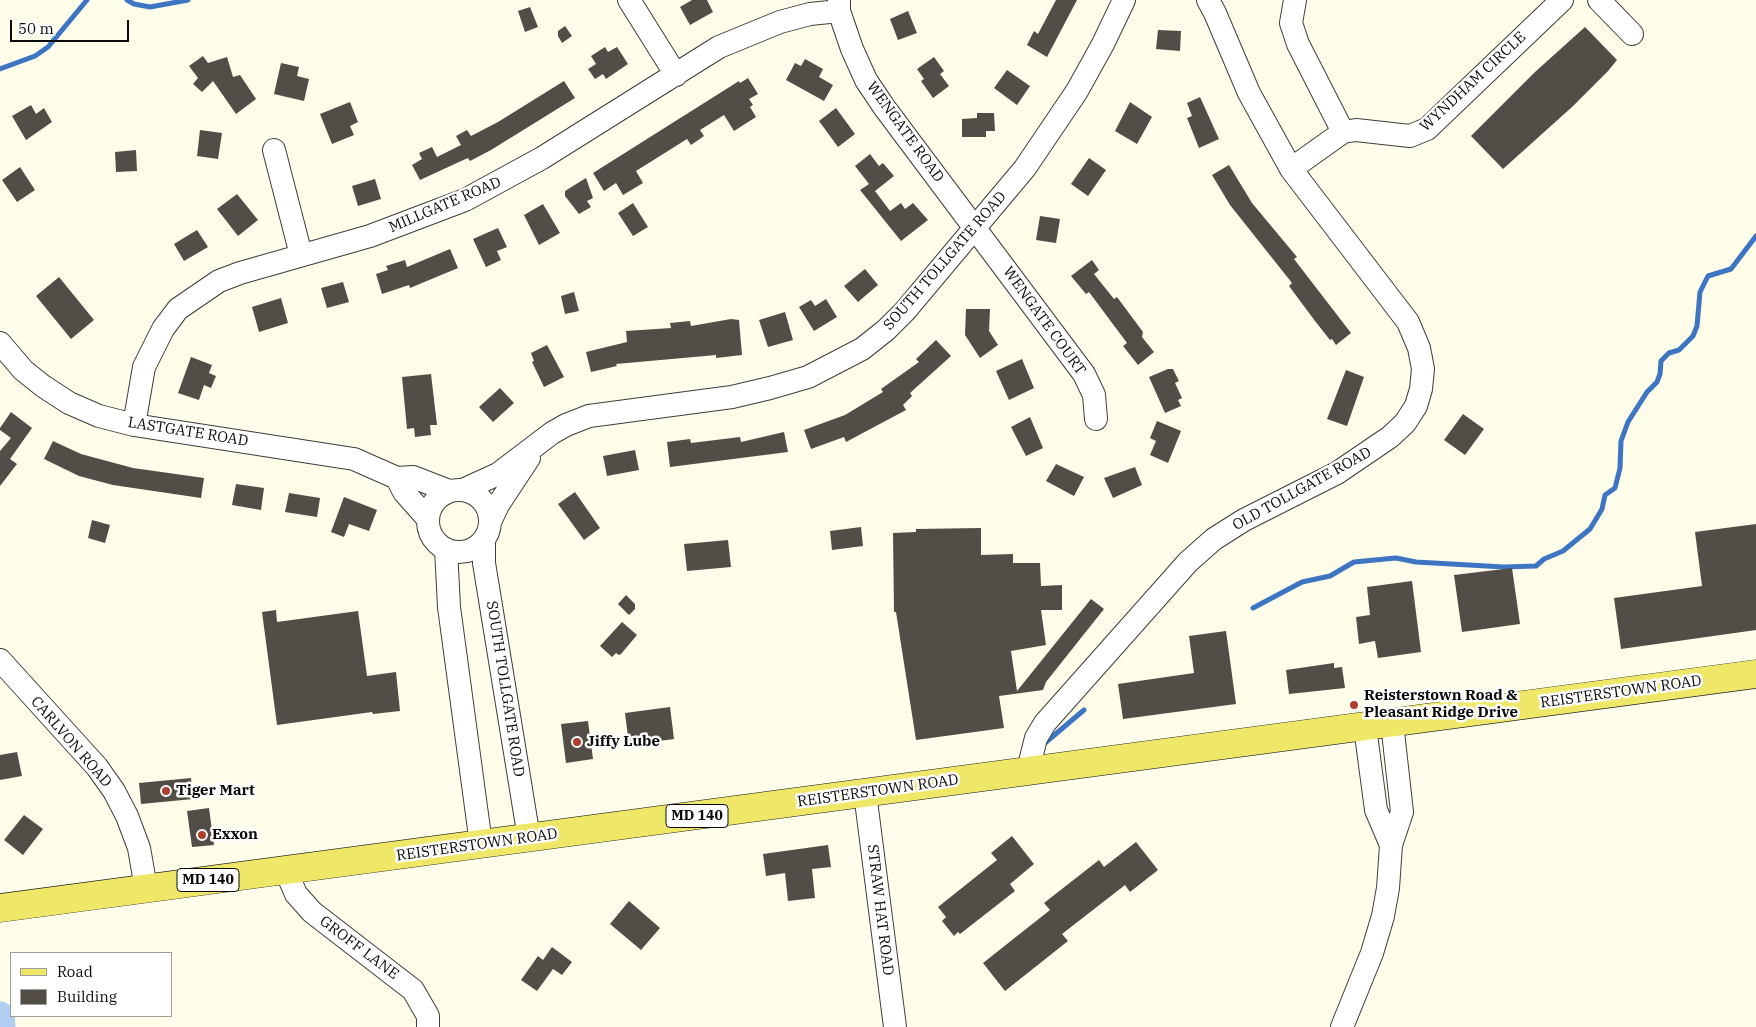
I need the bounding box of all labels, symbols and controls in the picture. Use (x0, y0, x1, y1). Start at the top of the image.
scale bar (12, 10, 131, 42)
text: 50 m (18, 19, 54, 38)
street label: WYNDHAM CIRCLE (1416, 28, 1530, 136)
street label: WENGATE ROAD (862, 78, 948, 186)
street label: MILLGATE ROAD (386, 173, 504, 237)
street label: SOUTH TOLLGATE ROAD (880, 188, 1010, 334)
street label: WENGATE COURT (999, 263, 1089, 379)
street label: LASTGATE ROAD (126, 414, 250, 450)
street label: OLD TOLLGATE ROAD (1229, 443, 1375, 535)
street label: SOUTH TOLLGATE ROAD (482, 600, 528, 778)
street label: REISTERSTOWN ROAD (1539, 672, 1703, 712)
place label: Reisterstown Road & Pleasant Ridge Drive (1364, 687, 1518, 722)
street label: CARLVON ROAD (27, 693, 115, 791)
marker: Reisterstown Road & Pleasant Ridge Drive (1348, 699, 1360, 711)
place label: Jiffy Lube (587, 733, 660, 751)
marker: Jiffy Lube (571, 736, 583, 748)
street label: REISTERSTOWN ROAD (796, 771, 960, 811)
place label: Tiger Mart (176, 782, 255, 800)
marker: Tiger Mart (160, 785, 172, 797)
road number: MD 140 (666, 804, 728, 828)
street label: REISTERSTOWN ROAD (395, 825, 559, 865)
place label: Exxon (212, 826, 258, 844)
marker: Exxon (196, 829, 208, 841)
street label: STRAW HAT ROAD (863, 843, 897, 977)
road number: MD 140 (177, 868, 239, 892)
street label: GROFF LANE (316, 912, 402, 984)
legend (10, 952, 172, 1017)
text: Road (57, 962, 93, 981)
text: Building (57, 987, 117, 1006)

